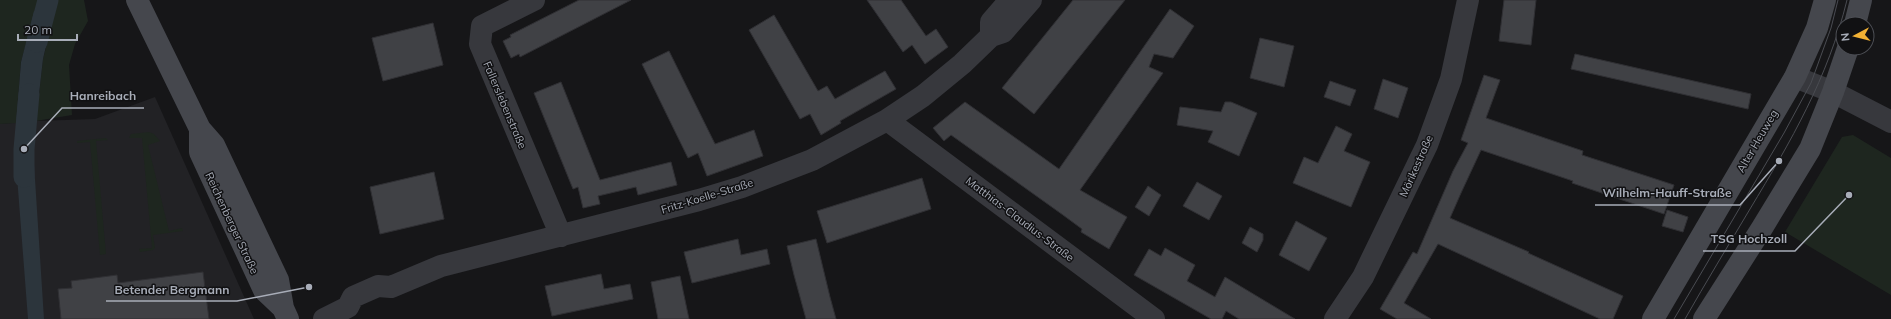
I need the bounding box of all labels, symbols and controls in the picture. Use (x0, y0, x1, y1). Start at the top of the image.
scale bar (18, 16, 77, 42)
north arrow (1835, 16, 1875, 56)
text: 20 m (24, 22, 52, 37)
text: N (1838, 32, 1853, 42)
street label: Fallerslebenstraße (480, 59, 530, 151)
callout: Hanreibach (62, 84, 144, 108)
text: Hanreibach (70, 88, 136, 103)
street label: Alter Heuweg (1733, 107, 1781, 175)
street label: Mörikestraße (1396, 133, 1436, 199)
street label: Reichenberger Straße (202, 170, 262, 276)
street label: Matthias-Claudius-Straße (963, 174, 1077, 264)
street label: Fritz-Koelle-Straße (659, 175, 755, 217)
callout: Wilhelm-Hauff-Straße (1595, 181, 1740, 205)
text: Wilhelm-Hauff-Straße (1602, 185, 1732, 200)
callout: TSG Hochzoll (1703, 227, 1795, 251)
text: TSG Hochzoll (1711, 231, 1787, 246)
callout: Betender Bergmann (106, 277, 237, 301)
text: Betender Bergmann (115, 282, 229, 297)

